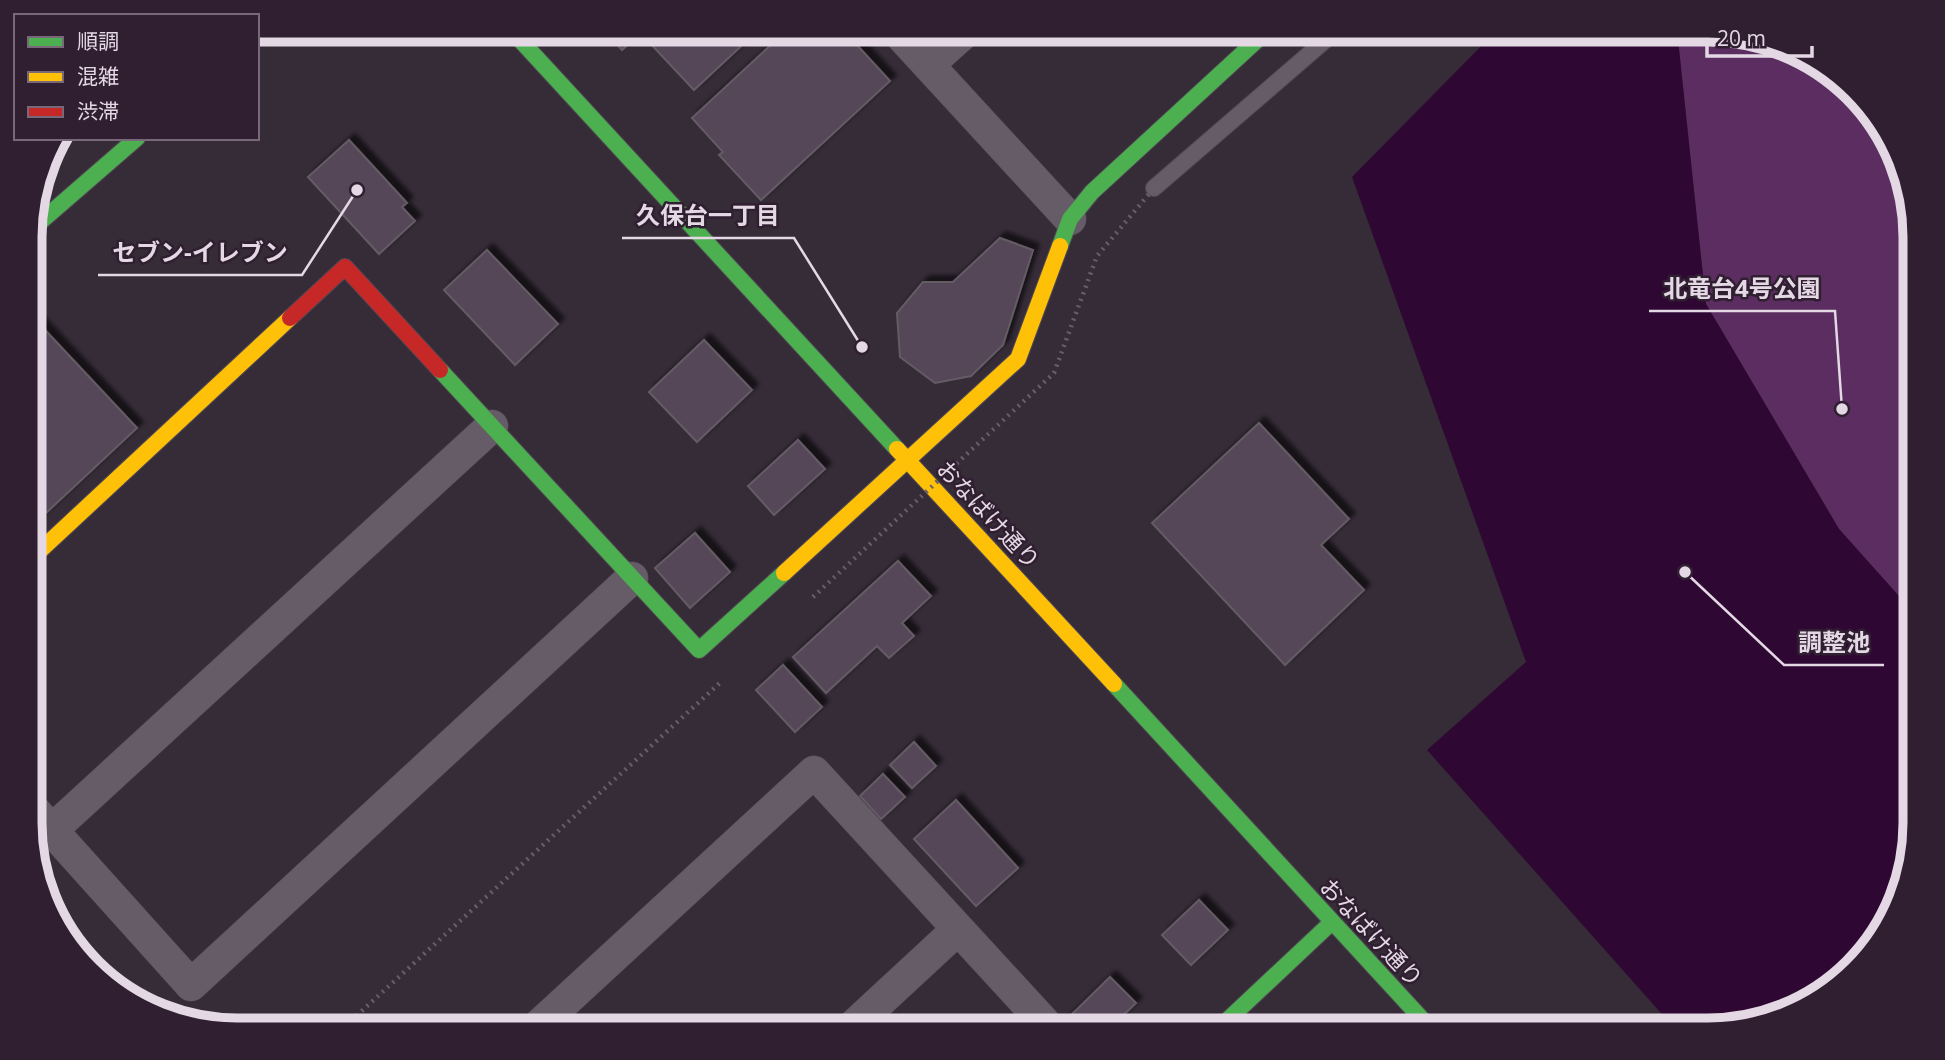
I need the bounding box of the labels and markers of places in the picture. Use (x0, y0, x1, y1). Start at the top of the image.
callout: 久保台一丁目 (622, 193, 794, 238)
callout: セブン-イレブン (98, 230, 302, 275)
callout: 北竜台4号公園 (1649, 266, 1835, 311)
callout: 調整池 (1784, 620, 1884, 665)

